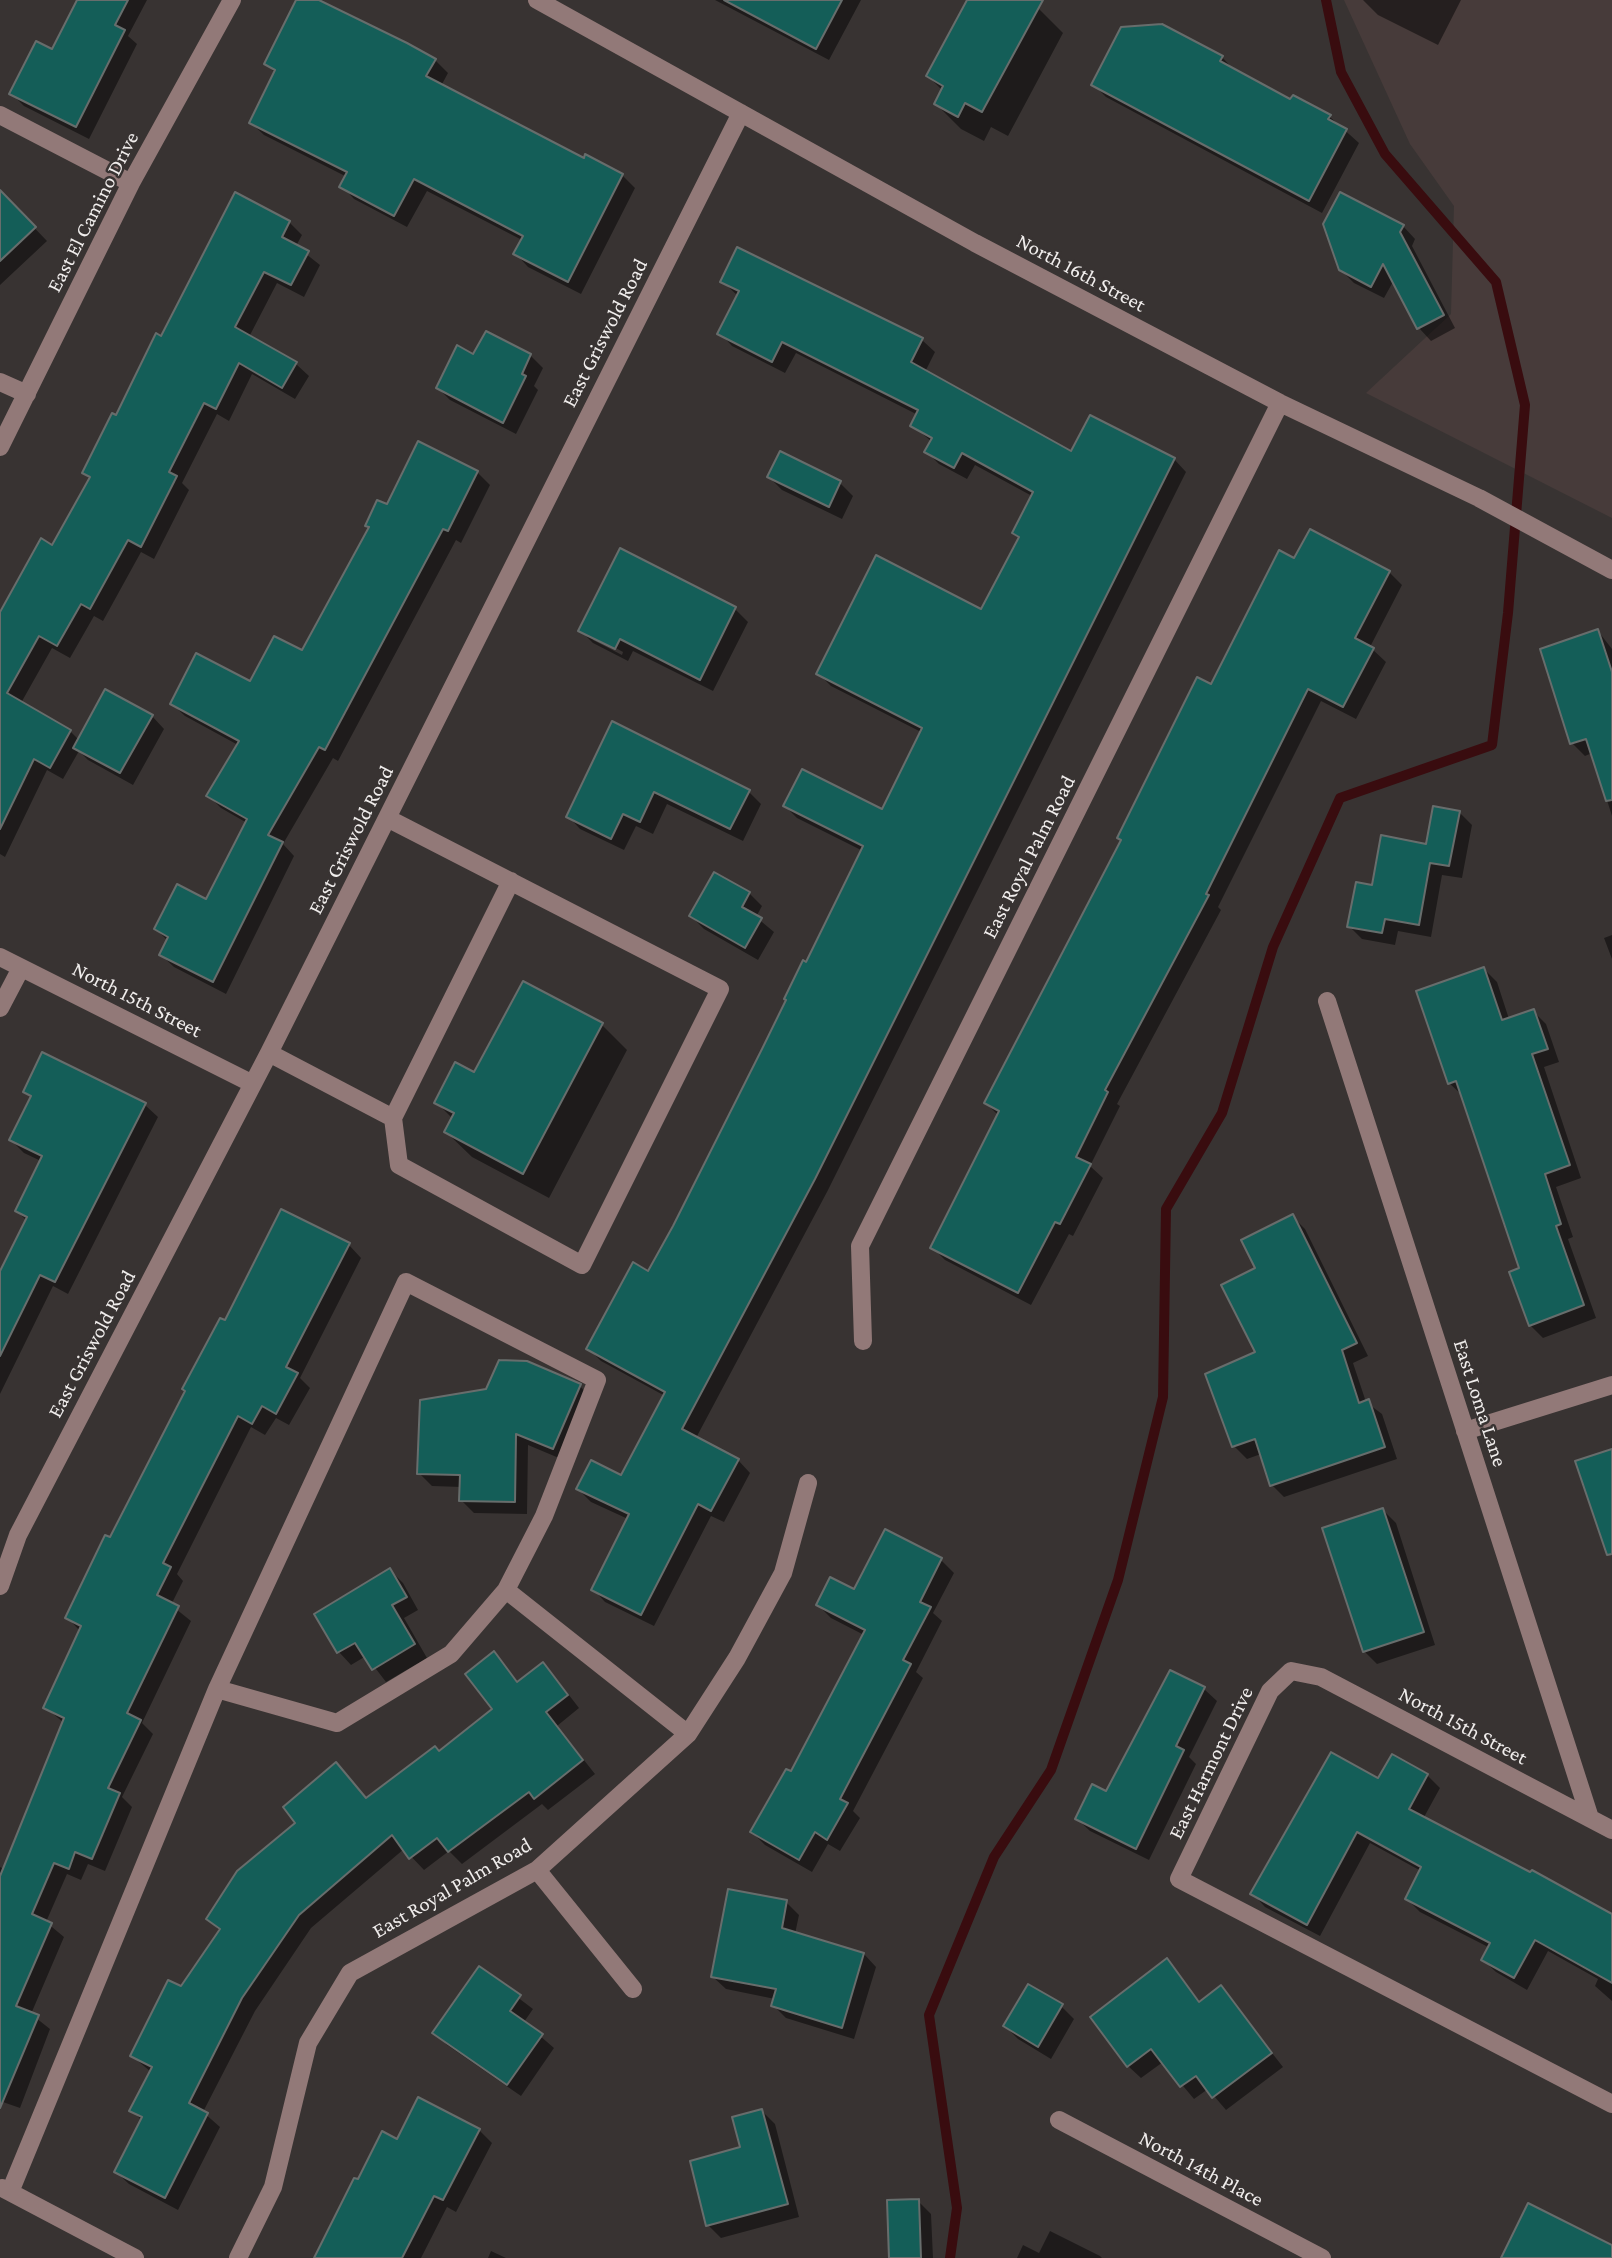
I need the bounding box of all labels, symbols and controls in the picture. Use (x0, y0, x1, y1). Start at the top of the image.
street label: East El Camino Drive (42, 128, 144, 296)
street label: North 16th Street (1012, 228, 1150, 318)
street label: East Griswold Road (557, 254, 653, 412)
street label: East Griswold Road (303, 761, 399, 919)
street label: East Royal Palm Road (977, 771, 1081, 943)
street label: North 15th Street (68, 957, 206, 1043)
street label: East Griswold Road (43, 1266, 141, 1422)
street label: East Loma Lane (1448, 1336, 1512, 1470)
street label: North 15th Street (1394, 1682, 1532, 1770)
street label: East Harmont Drive (1163, 1683, 1259, 1843)
street label: East Royal Palm Road (368, 1832, 536, 1944)
street label: North 14th Place (1135, 2126, 1267, 2212)

